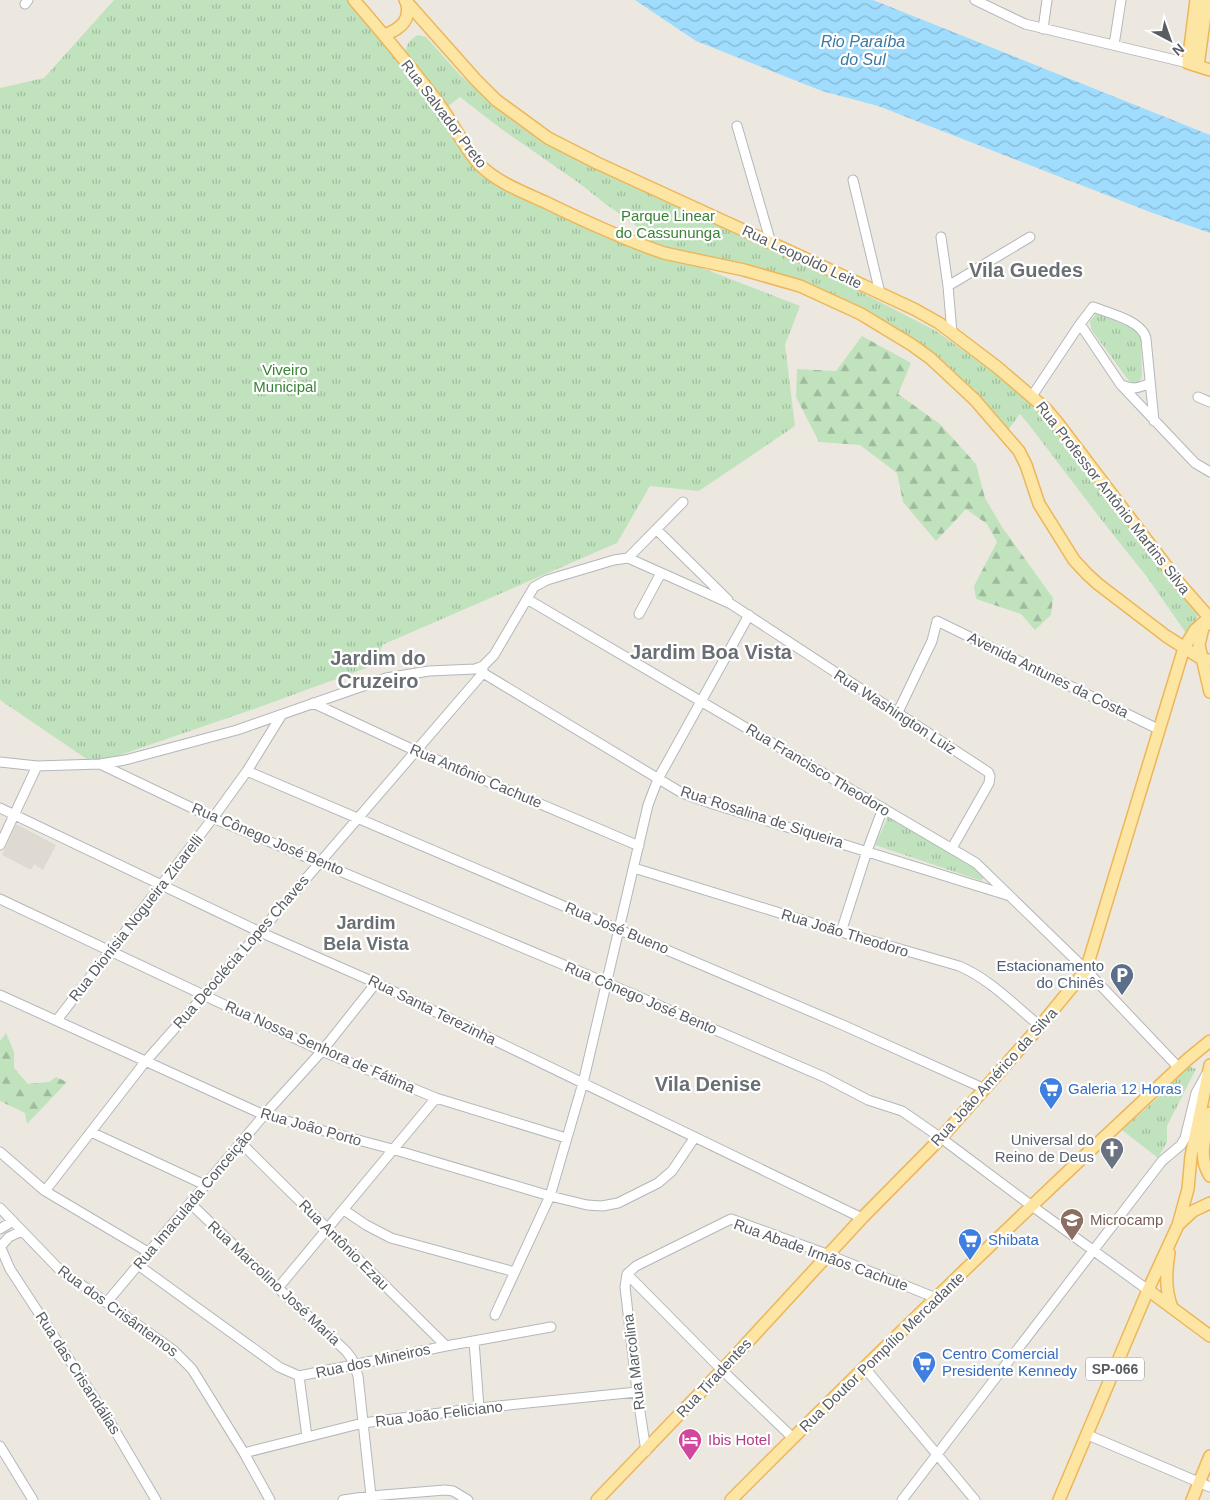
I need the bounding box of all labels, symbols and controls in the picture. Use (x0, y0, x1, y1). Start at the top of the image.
north arrow (1145, 15, 1195, 65)
water label: Rio Paraíba do Sul (821, 33, 905, 68)
text: N (1169, 40, 1188, 59)
street label: Rua Salvador Preto (398, 56, 491, 171)
park label: Parque Linear do Cassununga (615, 207, 721, 241)
street label: Rua Leopoldo Leite (740, 221, 865, 292)
district label: Vila Guedes (969, 259, 1083, 281)
park label: Viveiro Municipal (253, 361, 317, 395)
street label: Rua Professor Antônio Martins Silva (1033, 398, 1194, 598)
street label: Avenida Antunes da Costa (965, 628, 1132, 721)
district label: Jardim Boa Vista (630, 641, 793, 663)
district label: Jardim do Cruzeiro (330, 647, 426, 692)
street label: Rua Washington Luiz (831, 666, 959, 757)
street label: Rua Francisco Theodoro (743, 720, 893, 819)
street label: Rua Antônio Cachute (408, 740, 545, 811)
street label: Rua Rosalina de Siqueira (679, 782, 846, 851)
street label: Rua Cônego José Bento (190, 799, 347, 878)
street label: Rua Dionísia Nogueira Zicarelli (65, 831, 206, 1004)
street label: Rua Deoclécia Lopes Chaves (169, 872, 312, 1032)
street label: Rua José Bueno (563, 898, 672, 957)
street label: Rua João Theodoro (779, 905, 911, 960)
district label: Jardim Bela Vista (323, 913, 410, 954)
place label: Estacionamento do Chinês (996, 957, 1104, 991)
street label: Rua Cônego José Bento (563, 958, 720, 1037)
parking icon: Estacionamento do Chinês (1109, 962, 1135, 996)
street label: Rua Santa Terezinha (366, 971, 499, 1048)
street label: Rua Nossa Senhora de Fátima (223, 997, 418, 1096)
street label: Rua João Américo da Silva (927, 1004, 1061, 1149)
district label: Vila Denise (655, 1073, 761, 1095)
supermarket icon: Galeria 12 Horas (1038, 1076, 1064, 1110)
place label: Galeria 12 Horas (1068, 1080, 1181, 1097)
street label: Rua João Porto (259, 1104, 364, 1149)
street label: Rua Imaculada Conceição (130, 1127, 256, 1273)
place label: Universal do Reino de Deus (995, 1131, 1094, 1165)
church icon: Universal do Reino de Deus (1099, 1136, 1125, 1170)
street label: Rua Antônio Ezau (296, 1196, 393, 1293)
school or university icon: Microcamp (1059, 1207, 1085, 1241)
place label: Microcamp (1090, 1211, 1163, 1228)
street label: Rua Abade Irmãos Cachute (732, 1215, 911, 1294)
street label: Rua Marcolino José Maria (205, 1217, 344, 1349)
supermarket icon: Shibata (957, 1227, 983, 1261)
place label: Shibata (988, 1231, 1040, 1248)
street label: Rua dos Crisântemos (55, 1261, 182, 1360)
street label: Rua Doutor Pompílio Mercadante (796, 1268, 968, 1435)
street label: Rua das Crisandálias (32, 1308, 124, 1437)
street label: Rua Marcolina (619, 1312, 648, 1411)
street label: Rua Tiradentes (673, 1335, 755, 1421)
street label: Rua dos Mineiros (314, 1340, 432, 1381)
place label: Centro Comercial Presidente Kennedy (942, 1345, 1078, 1379)
supermarket icon: Centro Comercial Presidente Kennedy (911, 1350, 937, 1384)
road number: SP-066 (1086, 1358, 1144, 1380)
street label: Rua João Feliciano (374, 1397, 504, 1430)
hotel icon: Ibis Hotel (677, 1427, 703, 1461)
place label: Ibis Hotel (708, 1431, 771, 1448)

